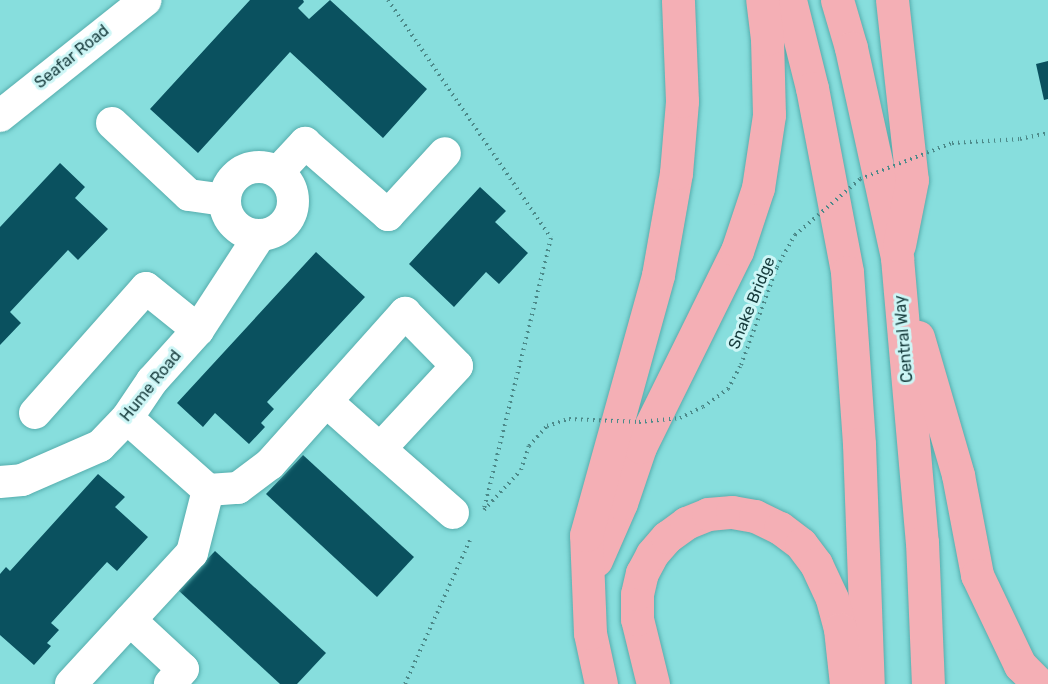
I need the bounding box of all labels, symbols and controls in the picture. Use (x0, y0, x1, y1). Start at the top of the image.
street label: Seafar Road (31, 21, 113, 93)
street label: Snake Bridge (725, 254, 779, 352)
street label: Central Way (891, 294, 917, 384)
street label: Hume Road (116, 347, 186, 425)

